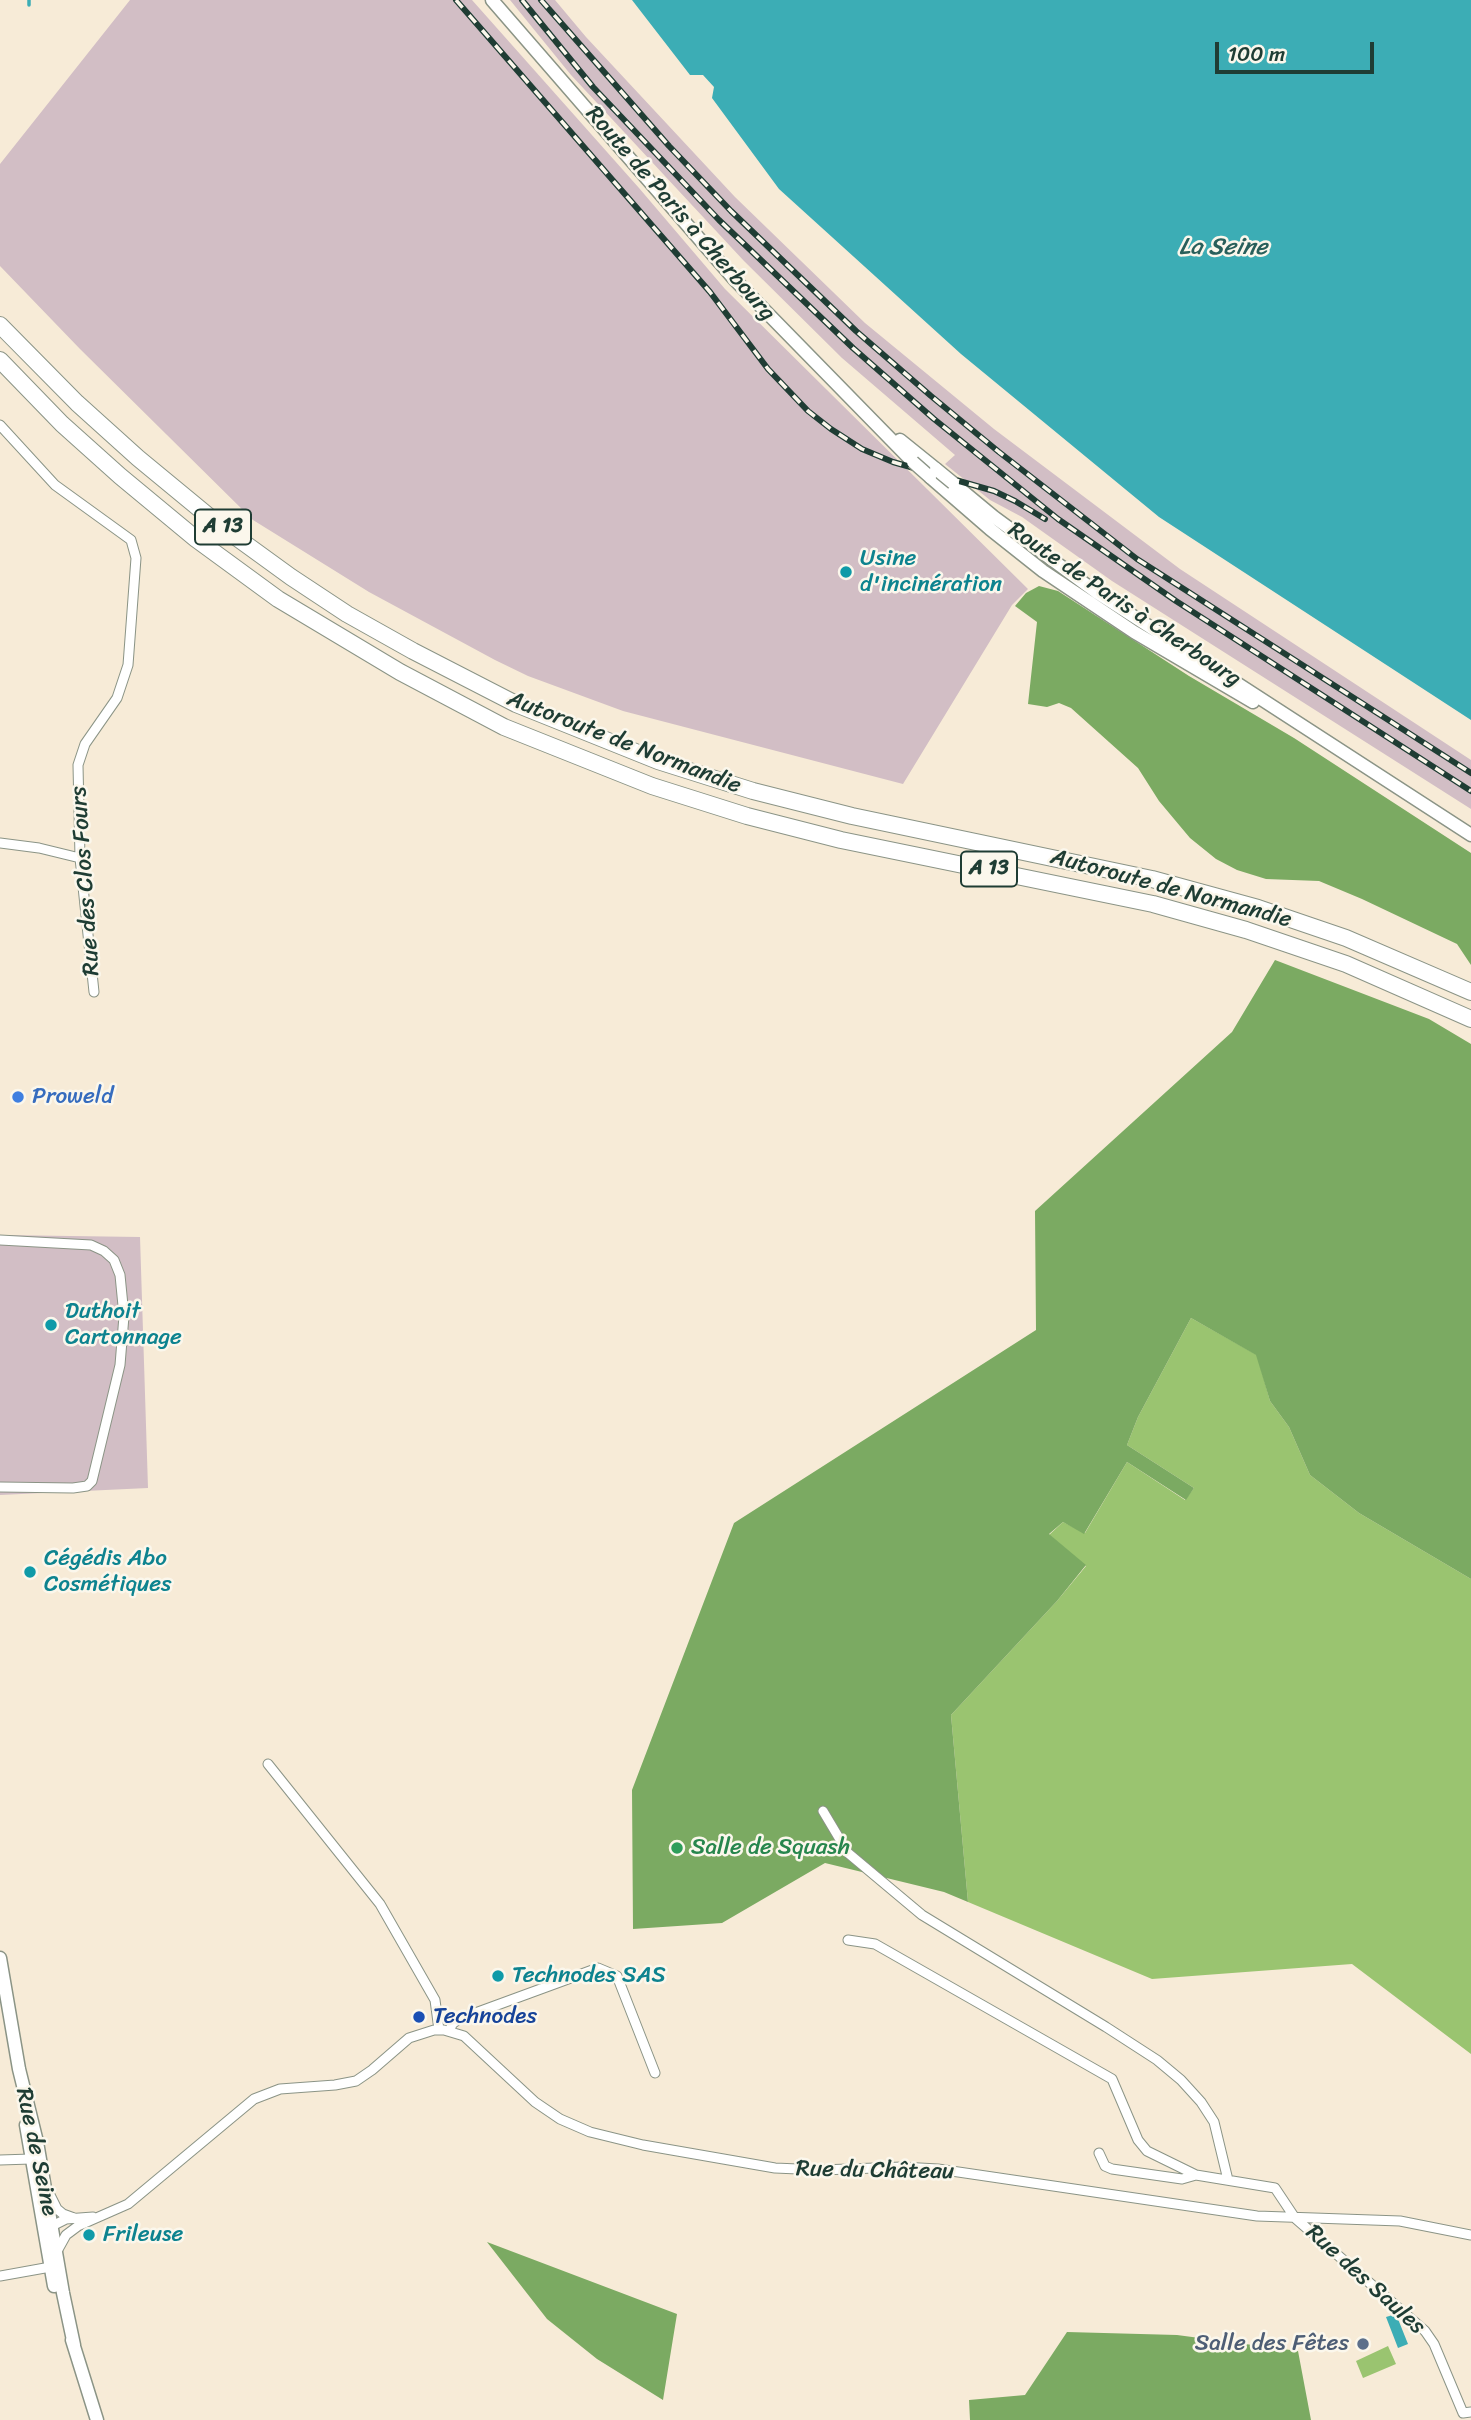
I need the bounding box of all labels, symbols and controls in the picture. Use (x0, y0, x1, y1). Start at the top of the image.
scale bar (1219, 28, 1378, 72)
text: 100 m (1228, 35, 1285, 73)
street label: Route de Paris à Cherbourg (579, 101, 781, 327)
water label: La Seine (1179, 234, 1267, 262)
road number: A 13 (195, 510, 251, 544)
street label: Route de Paris à Cherbourg (1002, 517, 1246, 693)
place label: Usine d'incinération (860, 545, 1002, 599)
marker: Usine d'incinération (838, 564, 854, 580)
street label: Autoroute de Normandie (503, 686, 745, 800)
street label: Rue des Clos Fours (66, 785, 106, 977)
street label: Autoroute de Normandie (1047, 844, 1295, 934)
road number: A 13 (961, 852, 1017, 886)
place label: Proweld (32, 1083, 113, 1111)
marker: Proweld (10, 1089, 26, 1105)
place label: Duthoit Cartonnage (65, 1298, 182, 1352)
marker: Duthoit Cartonnage (43, 1317, 59, 1333)
place label: Cégédis Abo Cosmétiques (44, 1545, 172, 1599)
marker: Cégédis Abo Cosmétiques (22, 1564, 38, 1580)
place label: Salle de Squash (691, 1834, 850, 1862)
marker: Salle de Squash (669, 1840, 685, 1856)
place label: Technodes SAS (512, 1962, 666, 1990)
marker: Technodes SAS (490, 1968, 506, 1984)
place label: Technodes (433, 2003, 537, 2031)
marker: Technodes (411, 2009, 427, 2025)
street label: Rue de Seine (9, 2085, 63, 2219)
street label: Rue du Château (796, 2156, 954, 2186)
street label: Rue des Saules (1300, 2219, 1430, 2341)
place label: Frileuse (103, 2221, 183, 2249)
marker: Frileuse (81, 2227, 97, 2243)
place label: Salle des Fêtes (1195, 2330, 1349, 2358)
marker: Salle des Fêtes (1355, 2336, 1371, 2352)

